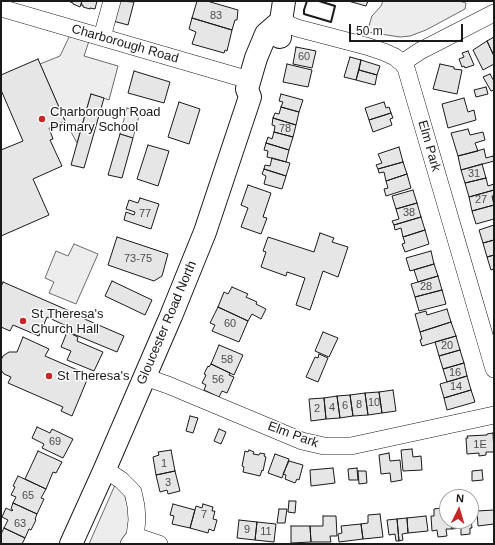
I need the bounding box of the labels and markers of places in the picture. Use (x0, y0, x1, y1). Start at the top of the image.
place label: Charborough Road Primary School (50, 104, 161, 135)
marker: Charborough Road Primary School (37, 114, 47, 124)
place label: St Theresa's Church Hall (31, 306, 104, 337)
marker: St Theresa's Church Hall (18, 316, 28, 326)
place label: St Theresa's (57, 368, 130, 384)
marker: St Theresa's (44, 371, 54, 381)

